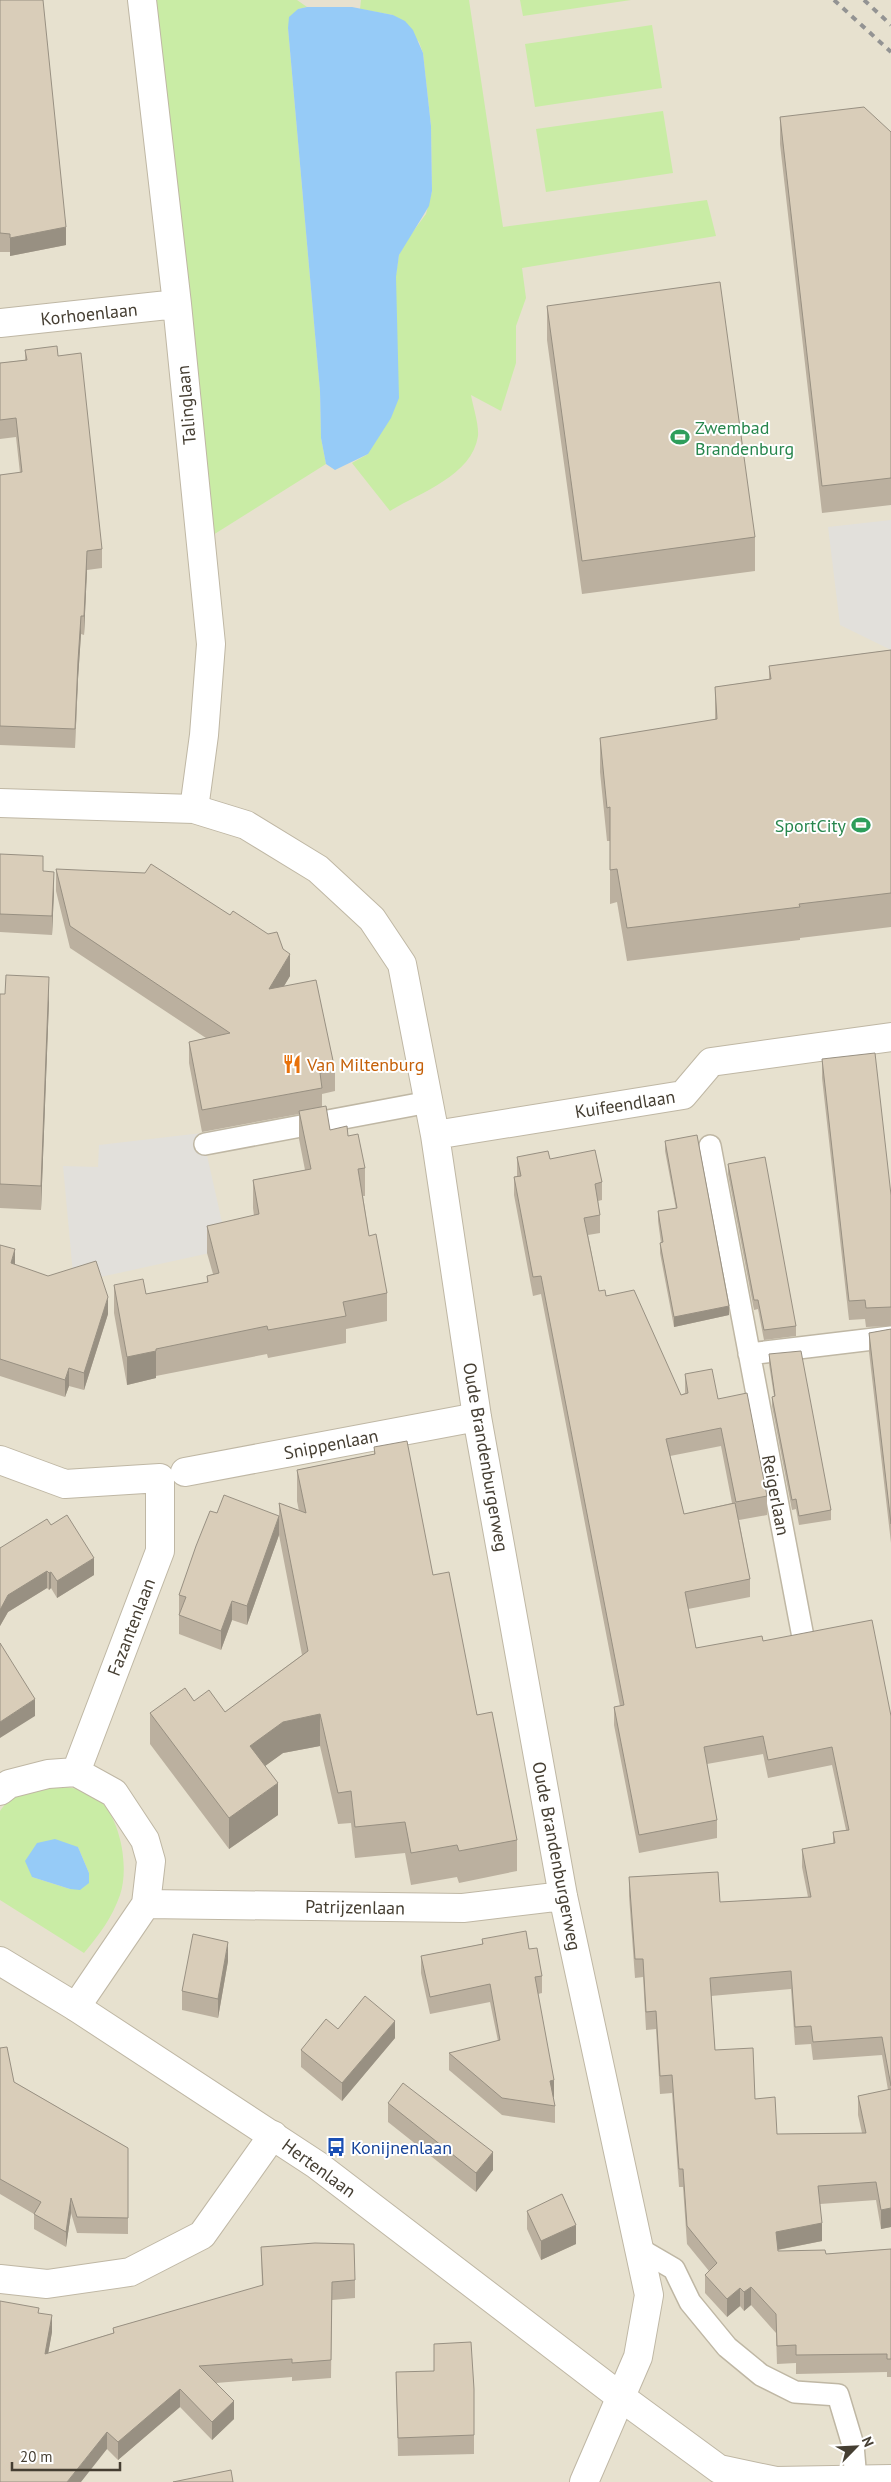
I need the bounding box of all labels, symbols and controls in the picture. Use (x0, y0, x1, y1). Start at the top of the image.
street label: Korhoenlaan (39, 297, 139, 331)
street label: Talinglaan (171, 364, 201, 446)
place label: Zwembad Brandenburg (695, 416, 794, 460)
sports icon: Zwembad Brandenburg (669, 426, 691, 448)
place label: SportCity (775, 814, 847, 837)
sports icon: SportCity (850, 814, 872, 836)
restaurant icon: Van Miltenburg (281, 1053, 303, 1075)
place label: Van Miltenburg (306, 1053, 424, 1076)
street label: Kuifeendlaan (573, 1085, 677, 1123)
street label: Oude Brandenburgerweg (458, 1361, 514, 1553)
street label: Snippenlaan (282, 1424, 380, 1464)
street label: Reigerlaan (757, 1453, 795, 1537)
street label: Fazantenlaan (102, 1575, 160, 1679)
street label: Oude Brandenburgerweg (527, 1760, 587, 1952)
street label: Patrijzenlaan (305, 1895, 405, 1919)
street label: Hertenlaan (278, 2133, 360, 2203)
bus stop icon: Konijnenlaan (325, 2136, 347, 2158)
place label: Konijnenlaan (351, 2136, 452, 2159)
north arrow (831, 2422, 881, 2472)
text: N (858, 2434, 878, 2450)
scale bar (12, 2440, 120, 2472)
text: 20 m (20, 2447, 53, 2466)

